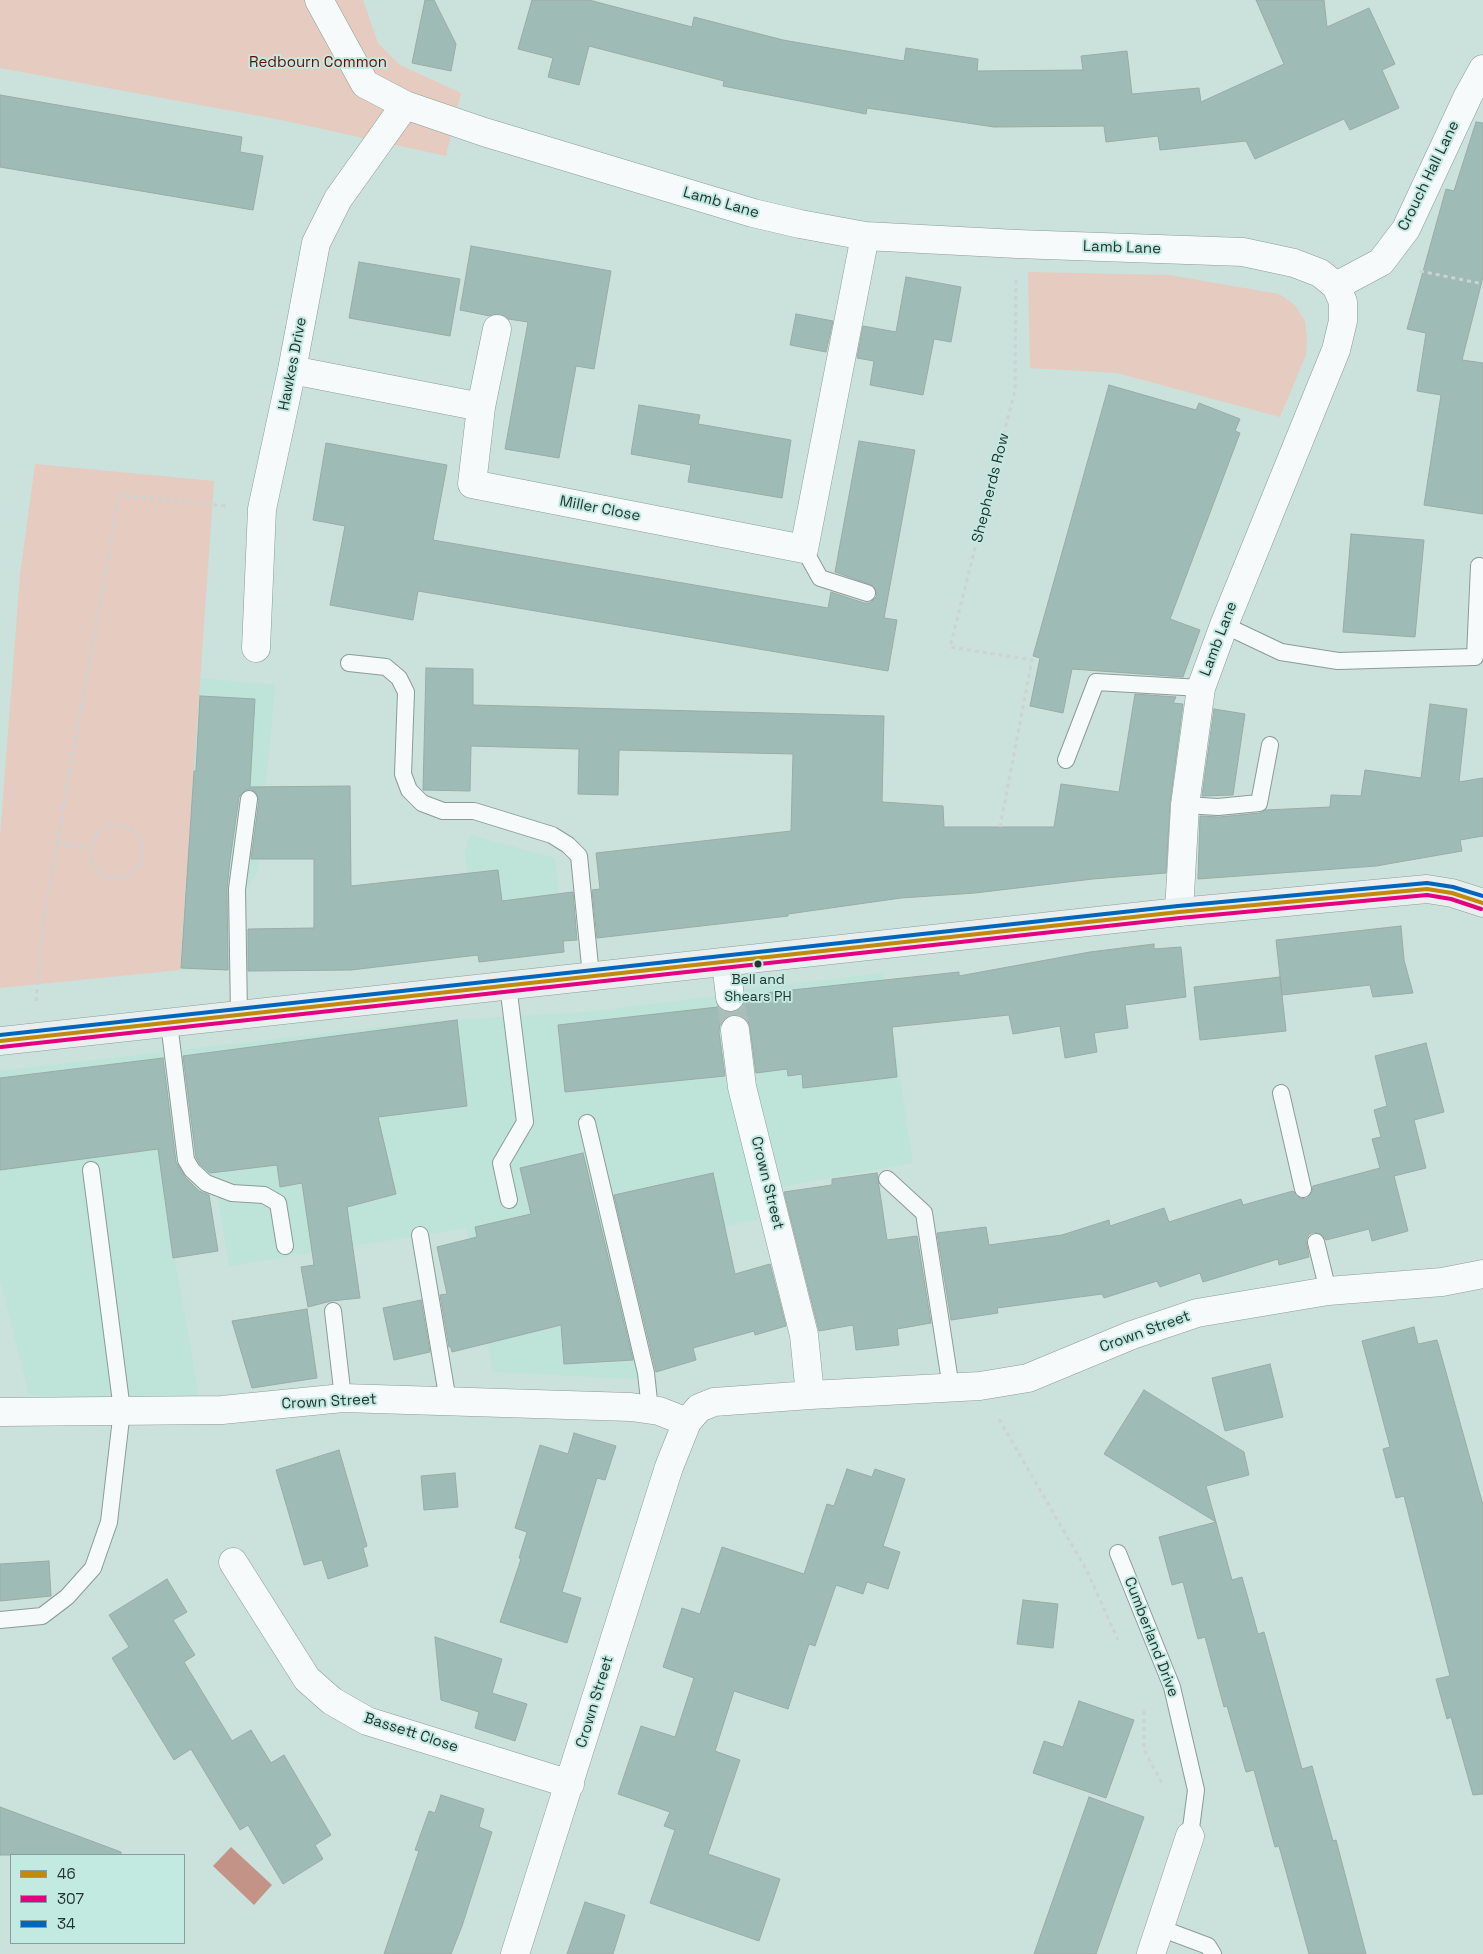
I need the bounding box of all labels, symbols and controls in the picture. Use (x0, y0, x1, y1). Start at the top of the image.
park label: Redbourn Common (249, 54, 387, 72)
street label: Crouch Hall Lane (1395, 118, 1463, 234)
street label: Lamb Lane (681, 184, 761, 222)
street label: Lamb Lane (1083, 238, 1161, 258)
street label: Hawkes Drive (275, 316, 311, 412)
street label: Shepherds Row (969, 431, 1013, 545)
street label: Miller Close (558, 492, 642, 526)
street label: Lamb Lane (1197, 599, 1241, 679)
marker: Bell and Shears PH (753, 959, 763, 969)
place label: Bell and Shears PH (724, 972, 792, 1004)
street label: Crown Street (747, 1135, 787, 1231)
street label: Crown Street (1097, 1307, 1193, 1357)
street label: Crown Street (281, 1391, 377, 1413)
street label: Cumberland Drive (1120, 1575, 1182, 1699)
street label: Crown Street (572, 1654, 618, 1750)
street label: Bassett Close (362, 1709, 460, 1757)
legend (10, 1854, 185, 1944)
text: 46 (57, 1864, 76, 1883)
text: 307 (57, 1889, 84, 1908)
text: 34 (57, 1914, 75, 1933)

